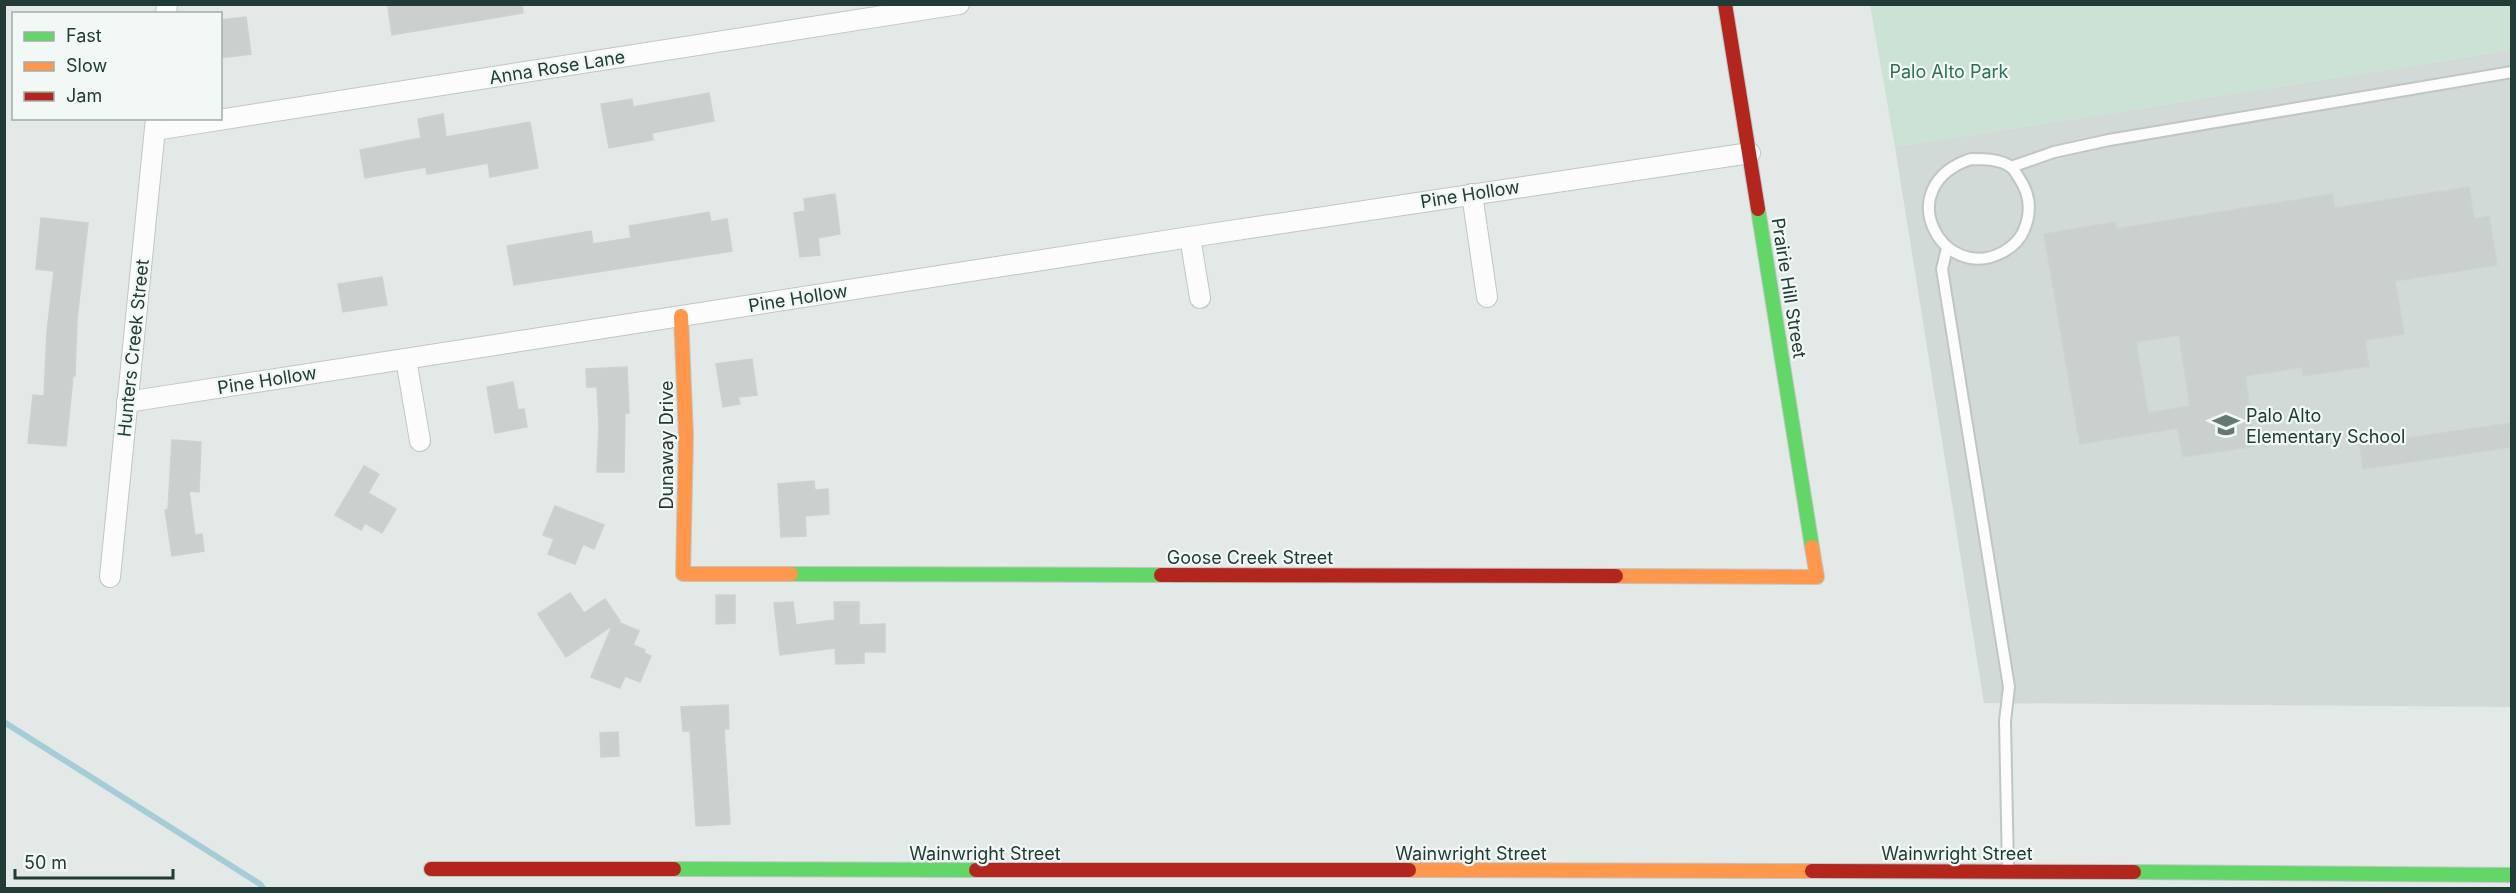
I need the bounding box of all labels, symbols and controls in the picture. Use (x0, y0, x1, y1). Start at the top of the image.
legend (12, 12, 222, 120)
text: Fast (66, 25, 102, 46)
street label: Anna Rose Lane (487, 46, 627, 88)
text: Slow (66, 55, 107, 76)
park label: Palo Alto Park (1890, 61, 2009, 82)
text: Jam (66, 85, 102, 106)
street label: Pine Hollow (1419, 176, 1521, 212)
street label: Prairie Hill Street (1768, 216, 1810, 360)
street label: Hunters Creek Street (113, 258, 153, 438)
street label: Pine Hollow (747, 280, 849, 316)
street label: Pine Hollow (216, 362, 318, 398)
street label: Dunaway Drive (656, 381, 677, 509)
place label: Palo Alto Elementary School (2246, 405, 2405, 447)
school or university icon: Palo Alto Elementary School (2211, 410, 2241, 440)
street label: Goose Creek Street (1167, 547, 1333, 568)
scale bar (15, 842, 172, 880)
street label: Wainwright Street (909, 843, 1061, 864)
street label: Wainwright Street (1395, 843, 1547, 864)
street label: Wainwright Street (1881, 843, 2033, 864)
text: 50 m (24, 852, 67, 873)

